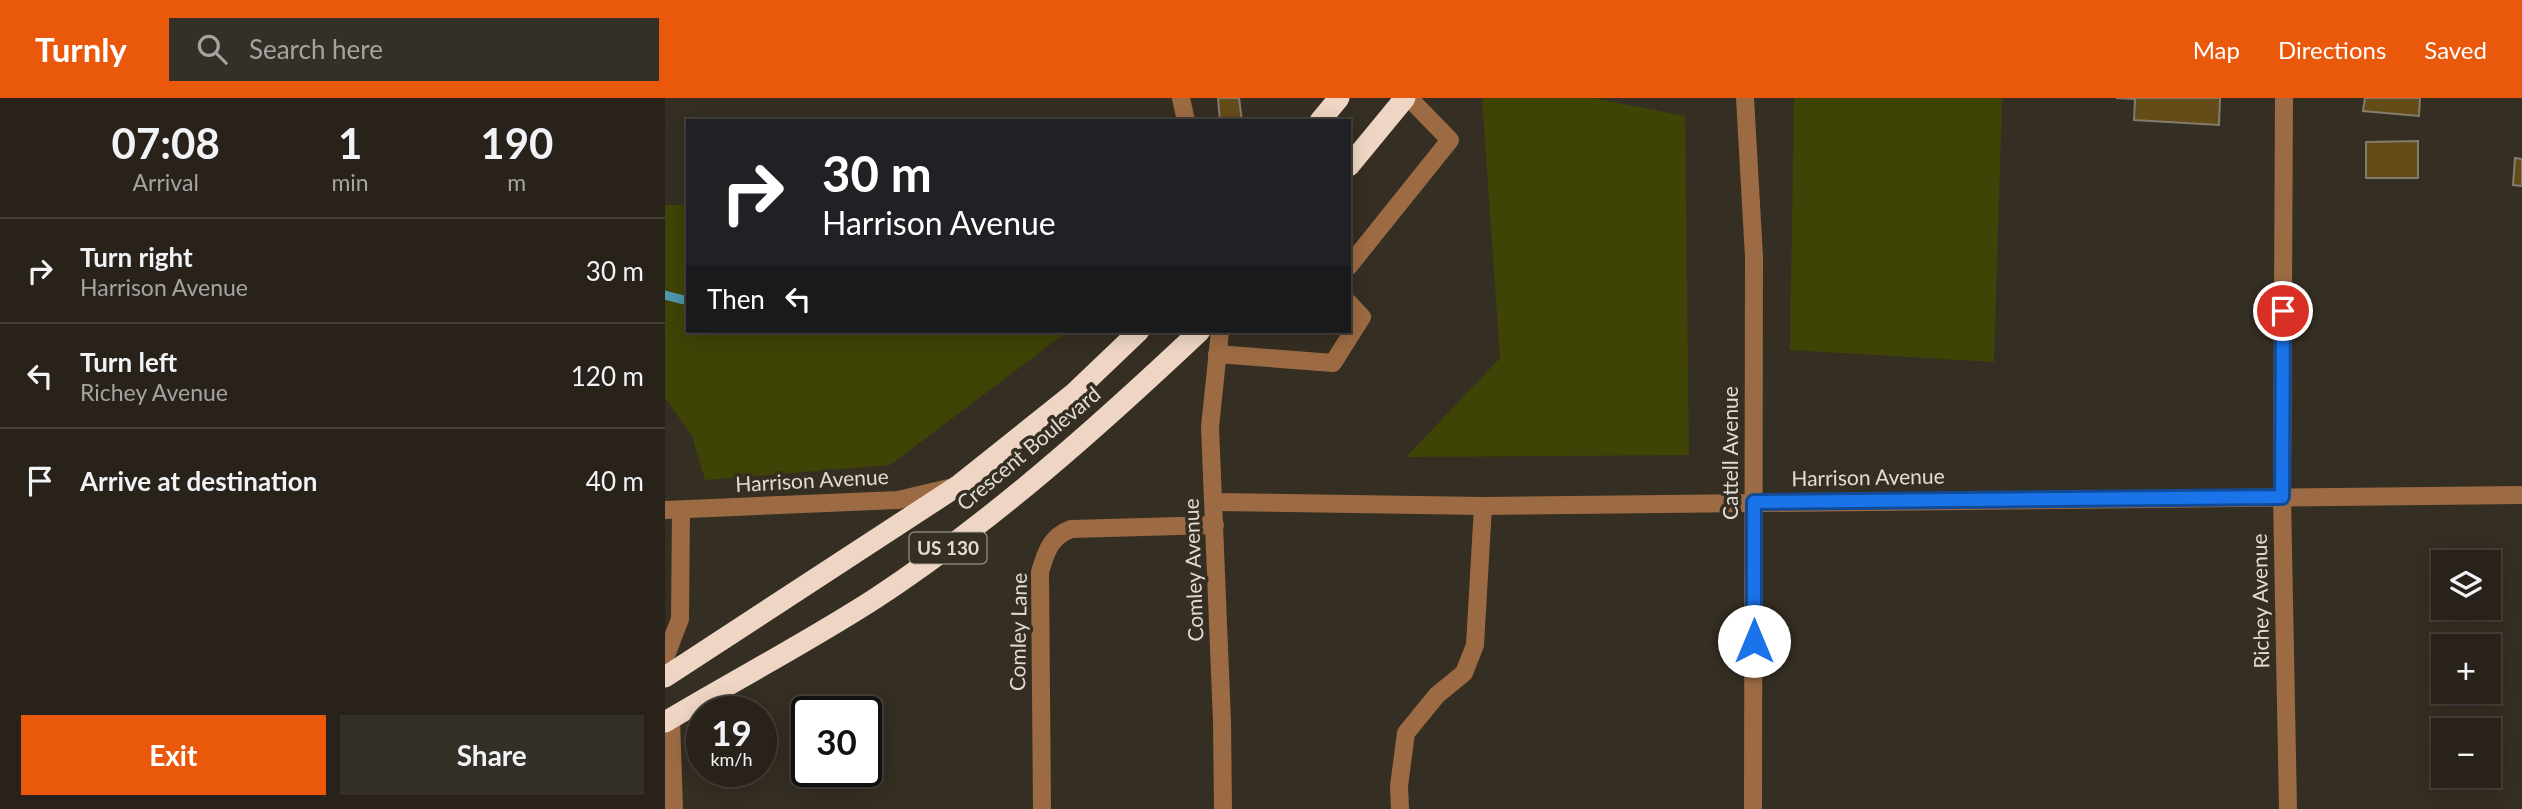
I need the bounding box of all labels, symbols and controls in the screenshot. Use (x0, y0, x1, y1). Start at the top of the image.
search box (169, 18, 659, 81)
text: Turnly (35, 29, 127, 69)
icon: search (193, 30, 231, 68)
text: Search here (249, 33, 383, 65)
text: Map (2193, 35, 2240, 64)
text: Directions (2278, 35, 2386, 64)
text: Saved (2424, 35, 2487, 64)
text: 07:08 (112, 118, 220, 168)
text: 1 (338, 118, 362, 168)
text: 190 (480, 118, 553, 168)
text: 30 m (822, 144, 932, 202)
icon: right (707, 147, 798, 238)
text: Arrival (133, 168, 199, 196)
text: min (331, 168, 369, 196)
text: m (507, 168, 526, 196)
text: Harrison Avenue (822, 203, 1056, 242)
text: Turn right (80, 241, 193, 273)
icon: right (21, 252, 59, 290)
text: 30 m (586, 255, 644, 287)
text: Harrison Avenue (80, 273, 248, 301)
icon: left (779, 280, 817, 318)
pin (2253, 281, 2313, 341)
text: Then (707, 283, 765, 315)
icon: arrive (2264, 292, 2302, 330)
text: Turn left (80, 346, 177, 378)
icon: left (21, 357, 59, 395)
text: 120 m (571, 360, 644, 392)
text: Richey Avenue (80, 378, 228, 406)
street label: Crescent Boulevard (951, 381, 1105, 515)
street label: Cattell Avenue (1717, 386, 1742, 520)
icon: arrive (21, 462, 59, 500)
street label: Harrison Avenue (735, 463, 889, 496)
street label: Harrison Avenue (1791, 463, 1945, 490)
text: Arrive at destination (80, 465, 317, 497)
text: 40 m (586, 465, 644, 497)
street label: Comley Avenue (1178, 498, 1207, 642)
road number: US 130 (909, 533, 987, 564)
street label: Richey Avenue (2246, 533, 2273, 669)
map controls (2431, 550, 2501, 788)
button: layers (2431, 550, 2501, 620)
street label: Comley Lane (1004, 573, 1031, 691)
position arrow (1717, 604, 1791, 678)
button: + (2431, 634, 2501, 704)
speed limit sign: 30 (791, 696, 882, 787)
text: 19 (711, 711, 752, 753)
button: Exit (21, 715, 326, 795)
button: Share (340, 715, 644, 795)
button: − (2431, 718, 2501, 788)
text: km/h (710, 748, 753, 770)

